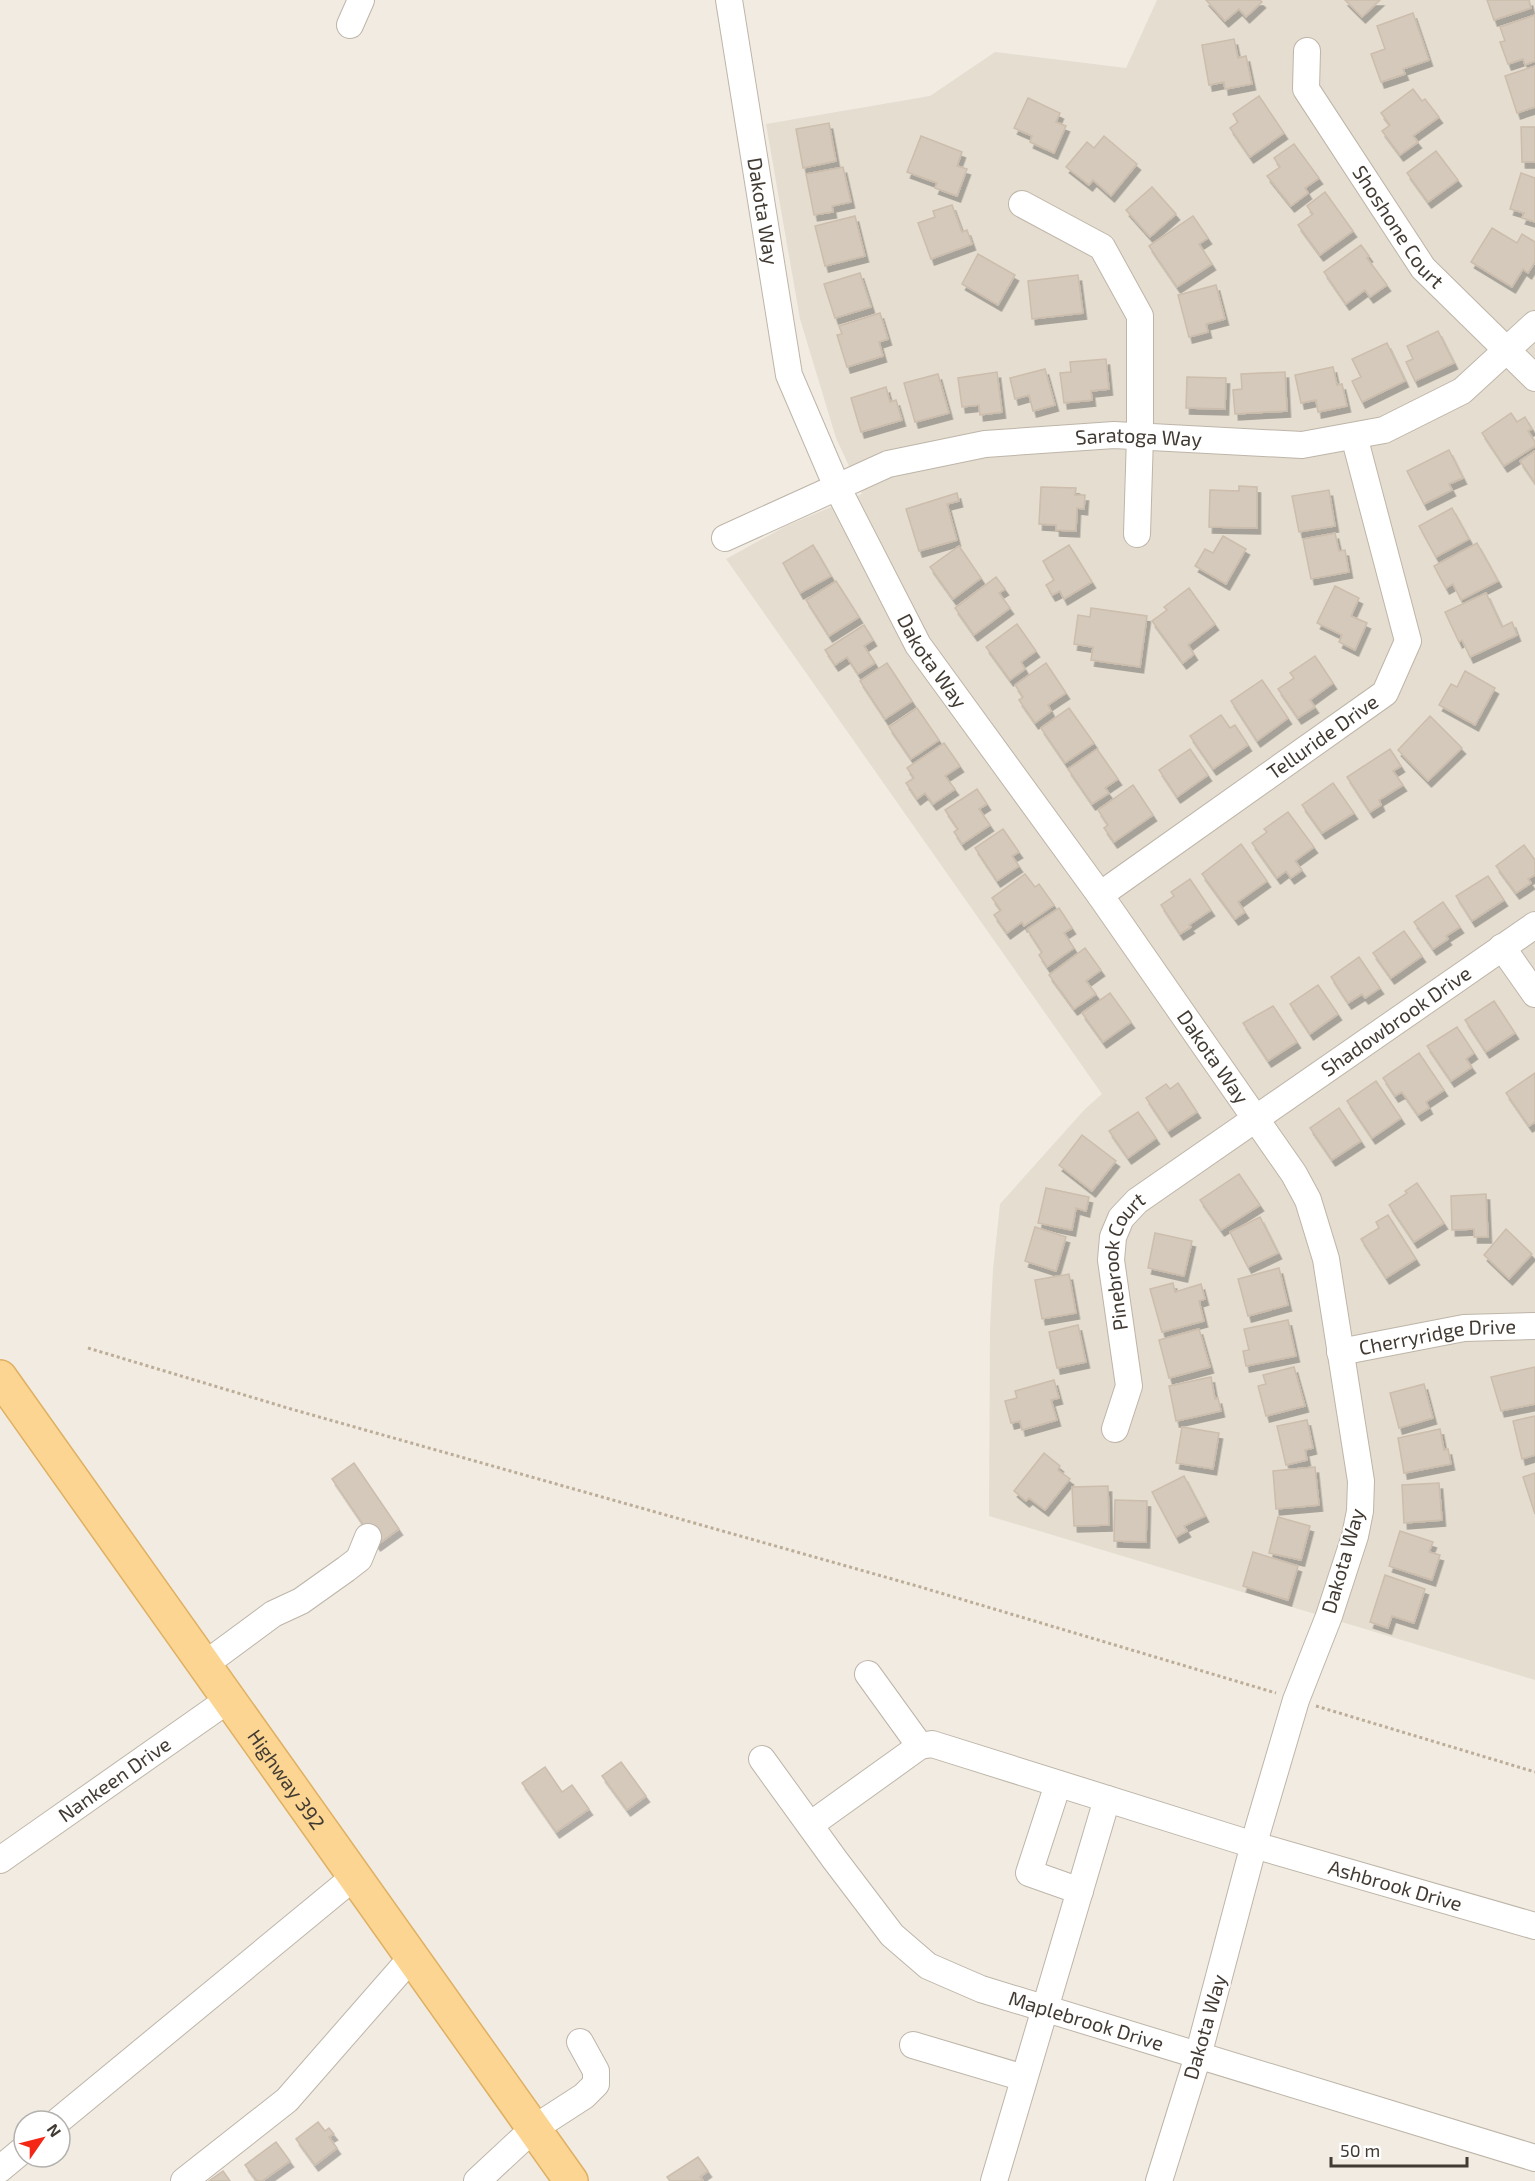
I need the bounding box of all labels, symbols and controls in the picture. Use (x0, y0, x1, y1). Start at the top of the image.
street label: Dakota Way (743, 156, 784, 267)
street label: Shoshone Court (1348, 161, 1450, 293)
street label: Saratoga Way (1074, 422, 1203, 451)
street label: Dakota Way (893, 609, 973, 713)
street label: Telluride Drive (1262, 689, 1382, 784)
street label: Shadowbrook Drive (1316, 960, 1475, 1081)
street label: Dakota Way (1173, 1005, 1255, 1108)
street label: Pinebrook Court (1098, 1186, 1149, 1332)
street label: Cherryridge Drive (1357, 1314, 1516, 1359)
street label: Dakota Way (1316, 1505, 1369, 1616)
street label: Highway 392 (243, 1725, 331, 1834)
street label: Nankeen Drive (53, 1731, 175, 1826)
street label: Ashbrook Drive (1326, 1854, 1465, 1915)
street label: Dakota Way (1178, 1971, 1231, 2082)
street label: Maplebrook Drive (1006, 1985, 1167, 2055)
north arrow (12, 2109, 72, 2169)
text: N (44, 2120, 66, 2140)
scale bar (1331, 2130, 1468, 2168)
text: 50 m (1340, 2139, 1380, 2161)

